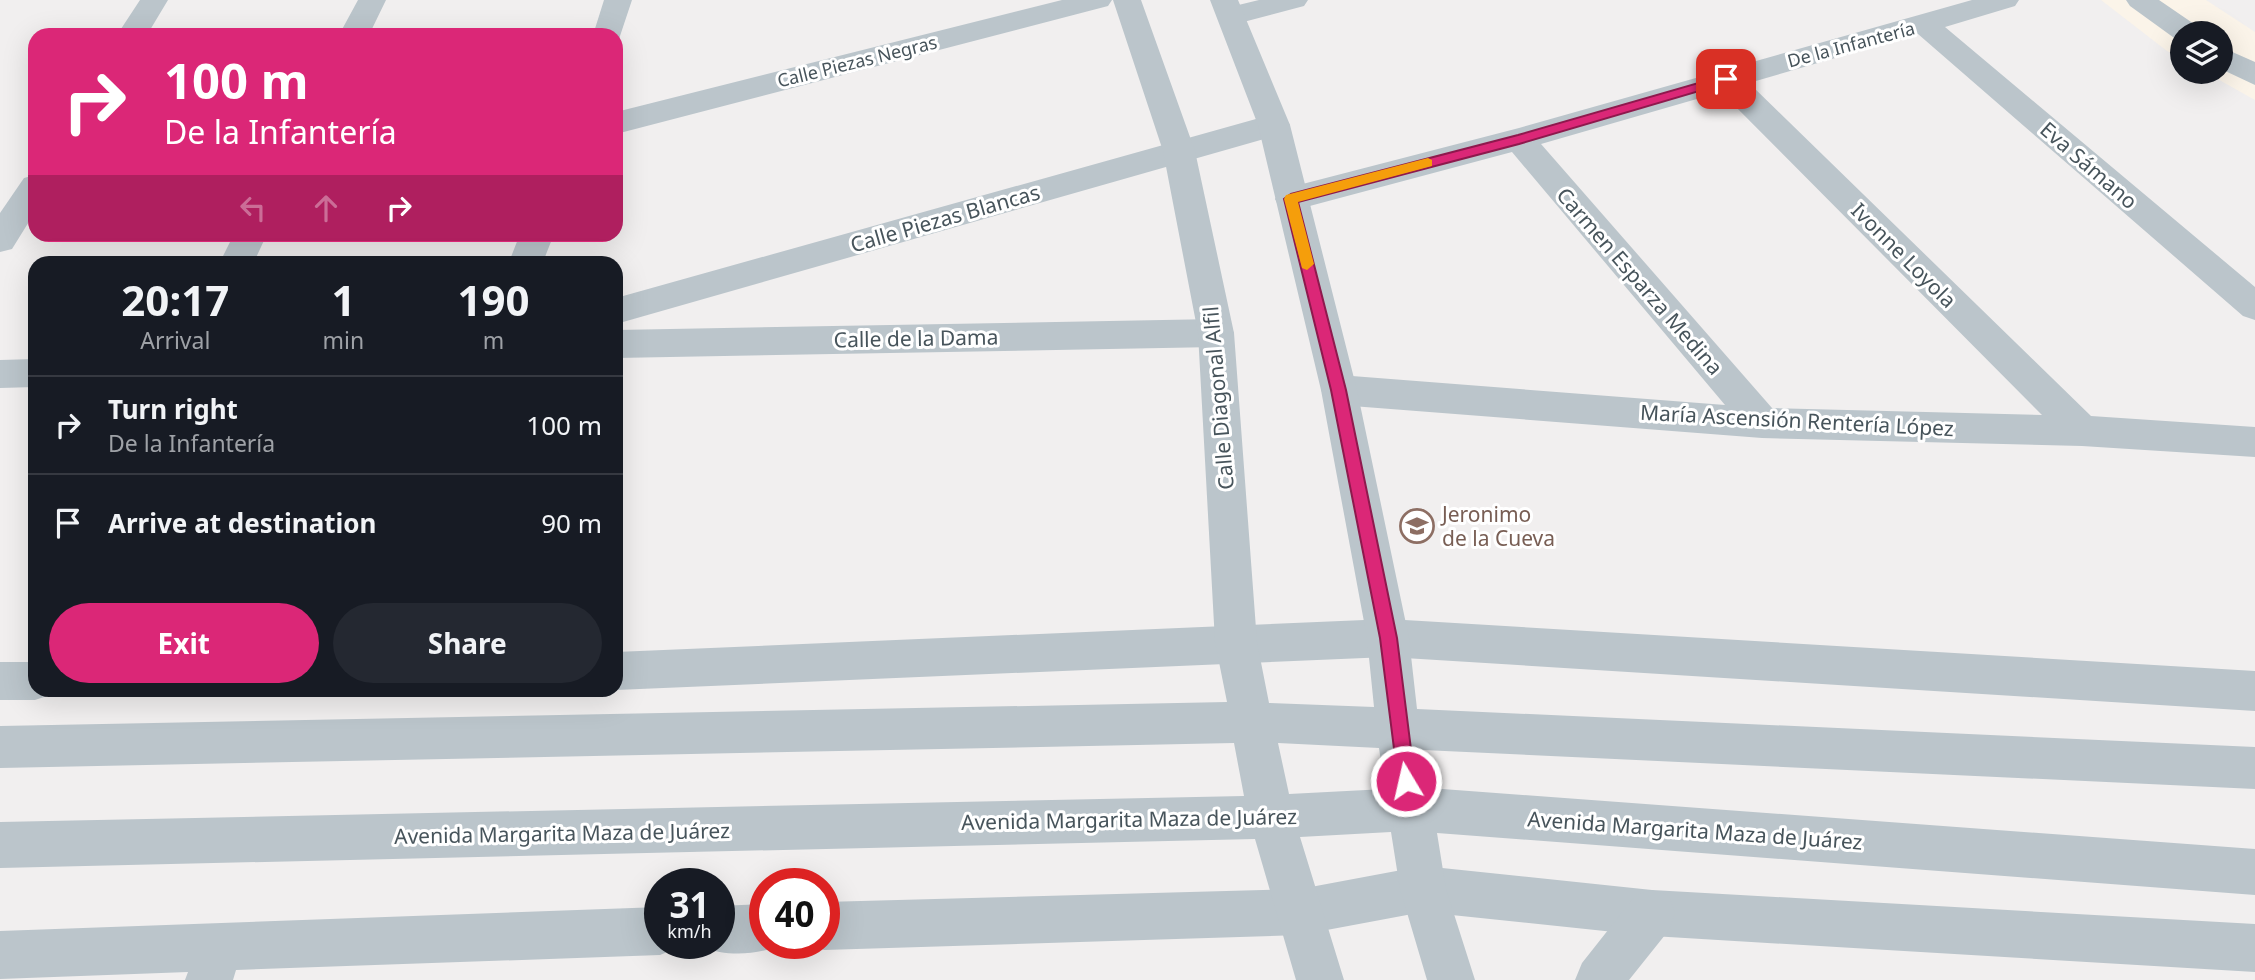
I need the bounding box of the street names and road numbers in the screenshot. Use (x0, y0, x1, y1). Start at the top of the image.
street label: De la Infantería (1785, 15, 1917, 73)
street label: Calle Piezas Negras (775, 30, 939, 92)
street label: Eva Sámano (2035, 115, 2143, 215)
street label: Calle Piezas Blancas (847, 178, 1043, 258)
street label: Carmen Esparza Medina (1551, 181, 1729, 381)
street label: Ivonne Loyola (1845, 196, 1963, 314)
street label: Calle Diagonal Alfil (1196, 305, 1240, 491)
street label: Calle de la Dama (833, 323, 999, 353)
street label: María Ascensión Rentería López (1640, 398, 1955, 442)
street label: Avenida Margarita Maza de Juárez (961, 802, 1297, 836)
street label: Avenida Margarita Maza de Juárez (1527, 804, 1864, 856)
street label: Avenida Margarita Maza de Juárez (394, 816, 730, 850)

